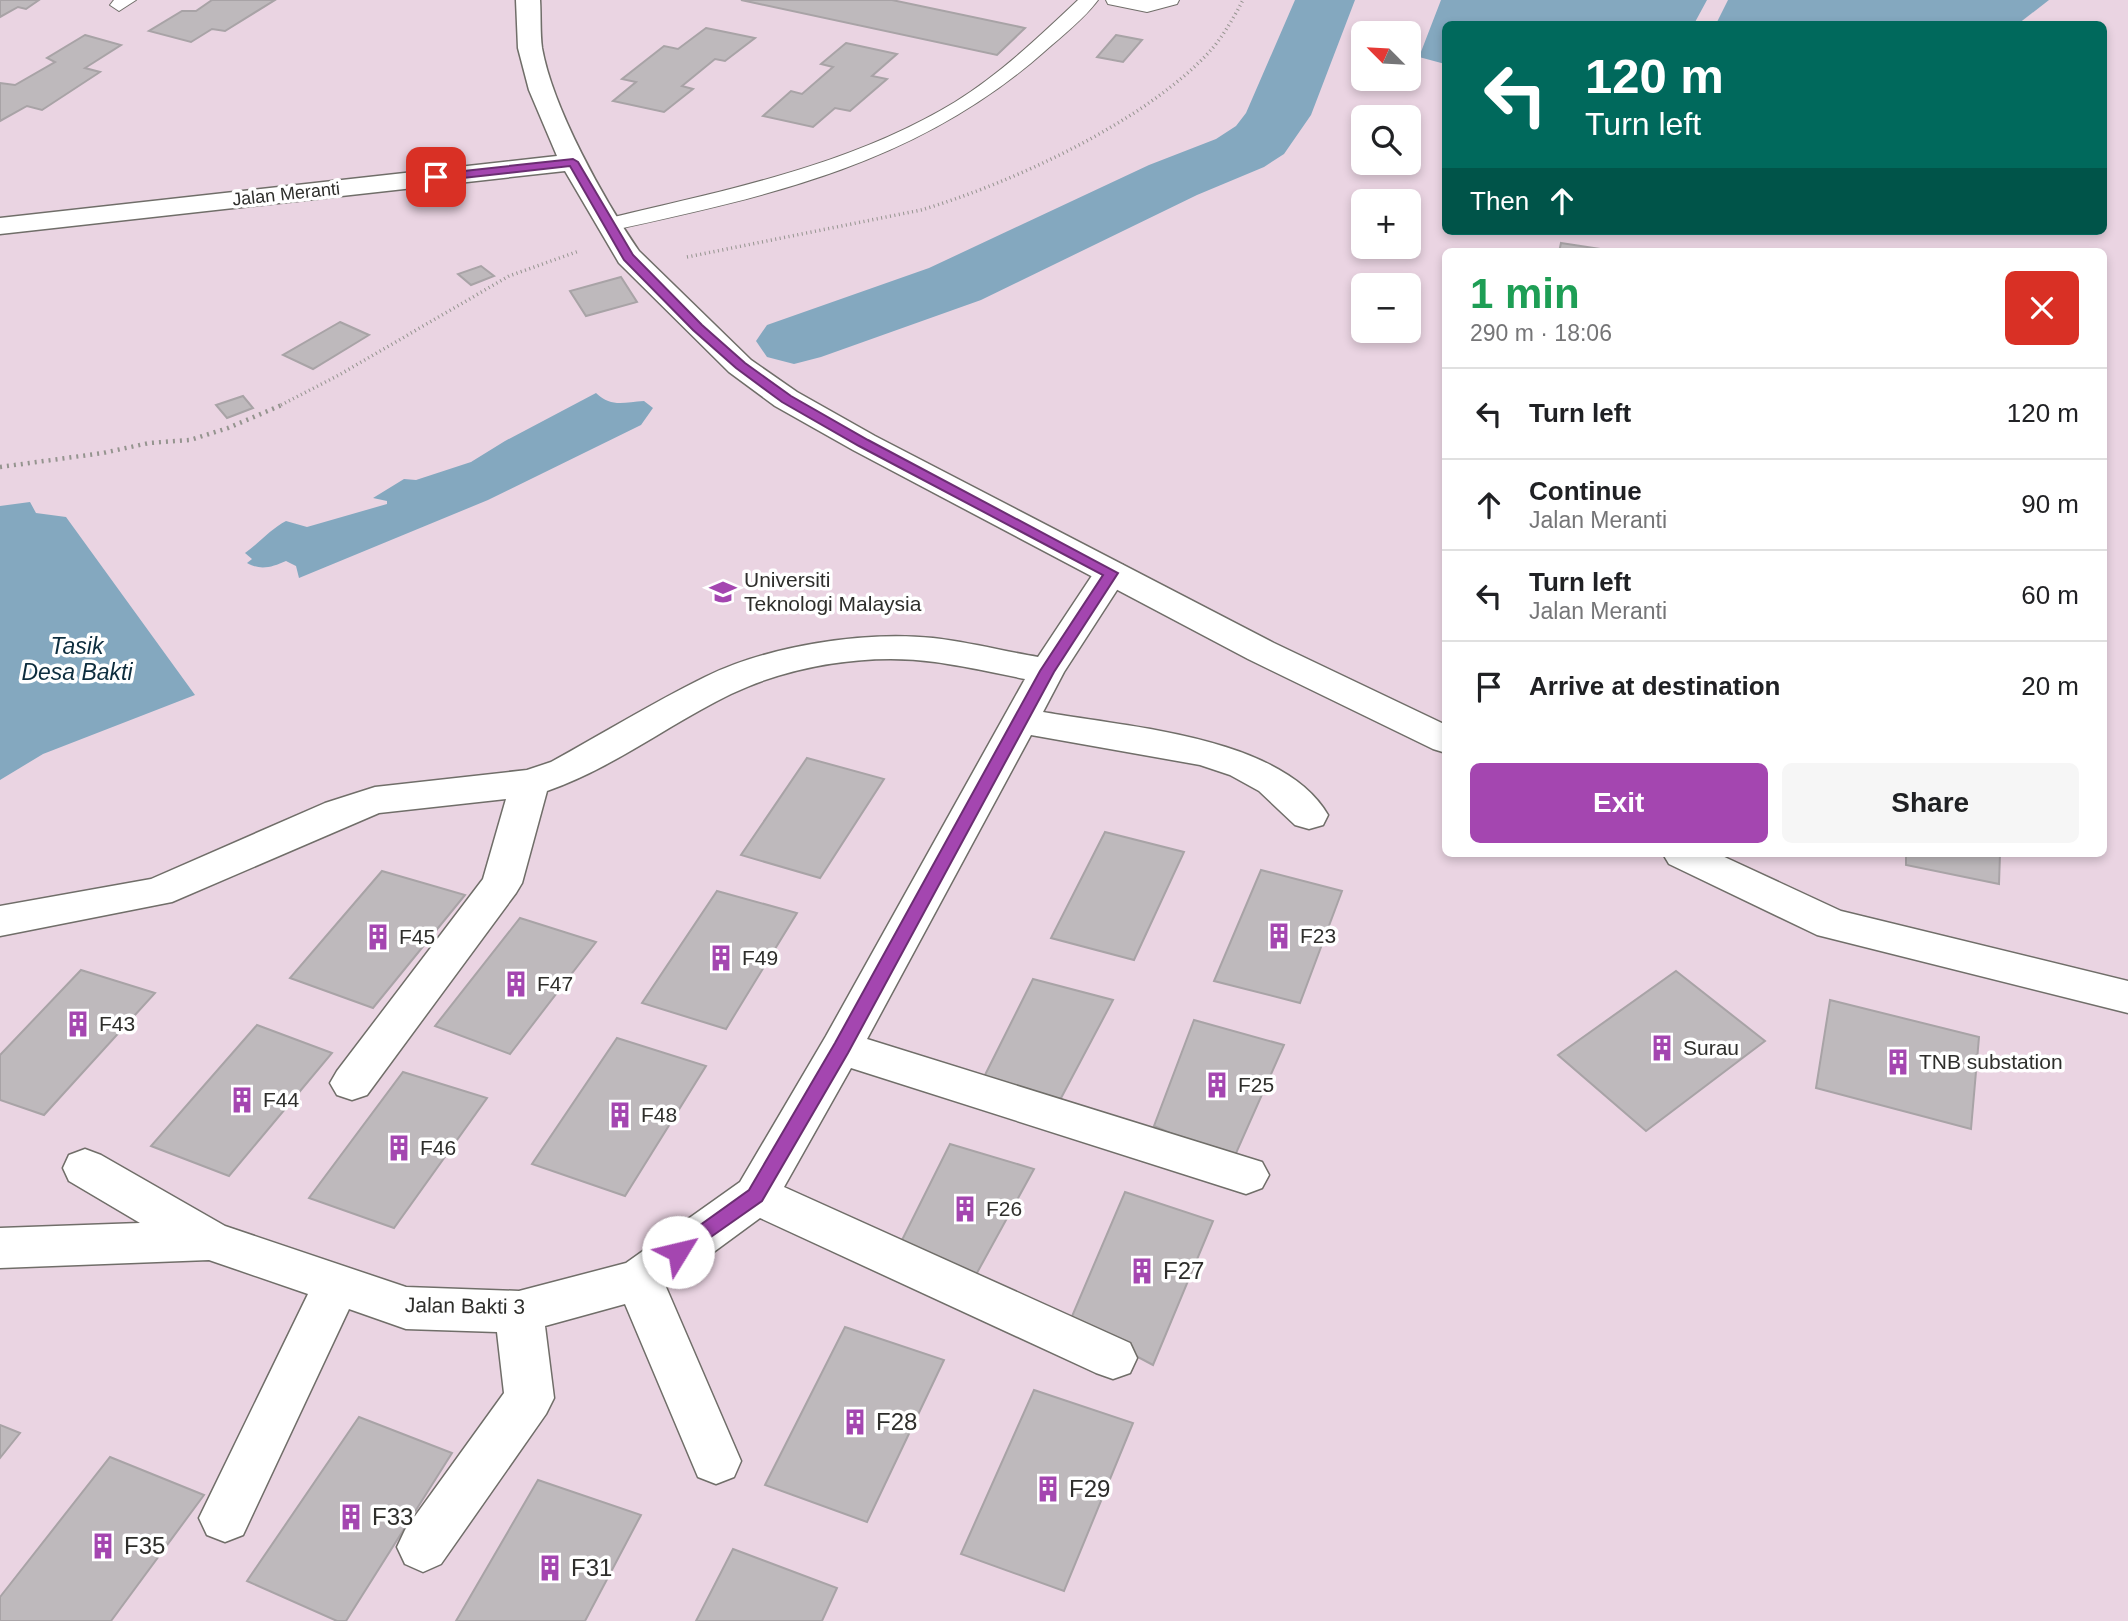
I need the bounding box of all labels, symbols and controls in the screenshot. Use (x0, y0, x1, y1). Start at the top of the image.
north arrow (1351, 21, 1421, 91)
map controls (1351, 21, 1421, 343)
icon: left (1470, 49, 1561, 140)
text: 120 m (1585, 49, 1724, 103)
button: search (1351, 105, 1421, 175)
text: Turn left (1585, 106, 1701, 142)
pin (406, 147, 466, 207)
icon: arrive (417, 158, 455, 196)
street label: Jalan Meranti (231, 178, 341, 210)
icon: ahead (1543, 182, 1581, 220)
text: Then (1470, 186, 1529, 216)
button: + (1351, 189, 1421, 259)
text: 1 min (1470, 270, 1580, 317)
button: close (2005, 271, 2079, 345)
button: − (1351, 273, 1421, 343)
text: 290 m · 18:06 (1470, 320, 1612, 346)
icon: left (1470, 395, 1508, 433)
text: Turn left (1529, 398, 1631, 428)
text: 120 m (2007, 398, 2079, 428)
text: Continue (1529, 476, 1642, 506)
icon: ahead (1470, 486, 1508, 524)
text: 90 m (2021, 489, 2079, 519)
text: Jalan Meranti (1529, 507, 1667, 533)
text: Turn left (1529, 567, 1631, 597)
place label: Universiti Teknologi Malaysia (744, 568, 922, 615)
school or university icon: Universiti Teknologi Malaysia (708, 577, 738, 607)
icon: left (1470, 577, 1508, 615)
text: 60 m (2021, 580, 2079, 610)
text: Jalan Meranti (1529, 598, 1667, 624)
water label: Tasik Desa Bakti (21, 633, 133, 685)
icon: arrive (1470, 668, 1508, 706)
text: Arrive at destination (1529, 671, 1780, 701)
text: 20 m (2021, 671, 2079, 701)
button: Exit (1470, 763, 1768, 843)
button: Share (1782, 763, 2079, 843)
building icon: F23 (1264, 921, 1294, 951)
building icon: F45 (363, 922, 393, 952)
place label: F23 (1300, 924, 1336, 947)
place label: F45 (399, 925, 435, 948)
building icon: F49 (706, 943, 736, 973)
place label: F49 (742, 946, 778, 969)
building icon: F47 (501, 969, 531, 999)
place label: F47 (537, 972, 573, 995)
building icon: F43 (63, 1009, 93, 1039)
place label: F43 (99, 1012, 135, 1035)
building icon: Surau (1647, 1033, 1677, 1063)
place label: Surau (1683, 1036, 1739, 1059)
building icon: TNB substation (1883, 1047, 1913, 1077)
place label: TNB substation (1919, 1050, 2063, 1073)
building icon: F25 (1202, 1070, 1232, 1100)
place label: F25 (1238, 1073, 1274, 1096)
building icon: F44 (227, 1085, 257, 1115)
place label: F44 (263, 1088, 300, 1111)
building icon: F48 (605, 1100, 635, 1130)
place label: F48 (641, 1103, 677, 1126)
building icon: F46 (384, 1133, 414, 1163)
place label: F46 (420, 1136, 456, 1159)
building icon: F26 (950, 1194, 980, 1224)
place label: F26 (986, 1197, 1022, 1220)
position arrow (641, 1215, 715, 1289)
building icon: F27 (1127, 1256, 1157, 1286)
place label: F27 (1163, 1257, 1204, 1284)
street label: Jalan Bakti 3 (405, 1293, 525, 1318)
building icon: F28 (840, 1407, 870, 1437)
place label: F28 (876, 1408, 917, 1435)
building icon: F29 (1033, 1474, 1063, 1504)
place label: F29 (1069, 1475, 1110, 1502)
building icon: F33 (336, 1502, 366, 1532)
place label: F33 (372, 1503, 413, 1530)
building icon: F35 (88, 1531, 118, 1561)
place label: F35 (124, 1532, 165, 1559)
building icon: F31 (535, 1553, 565, 1583)
place label: F31 (571, 1554, 612, 1581)

